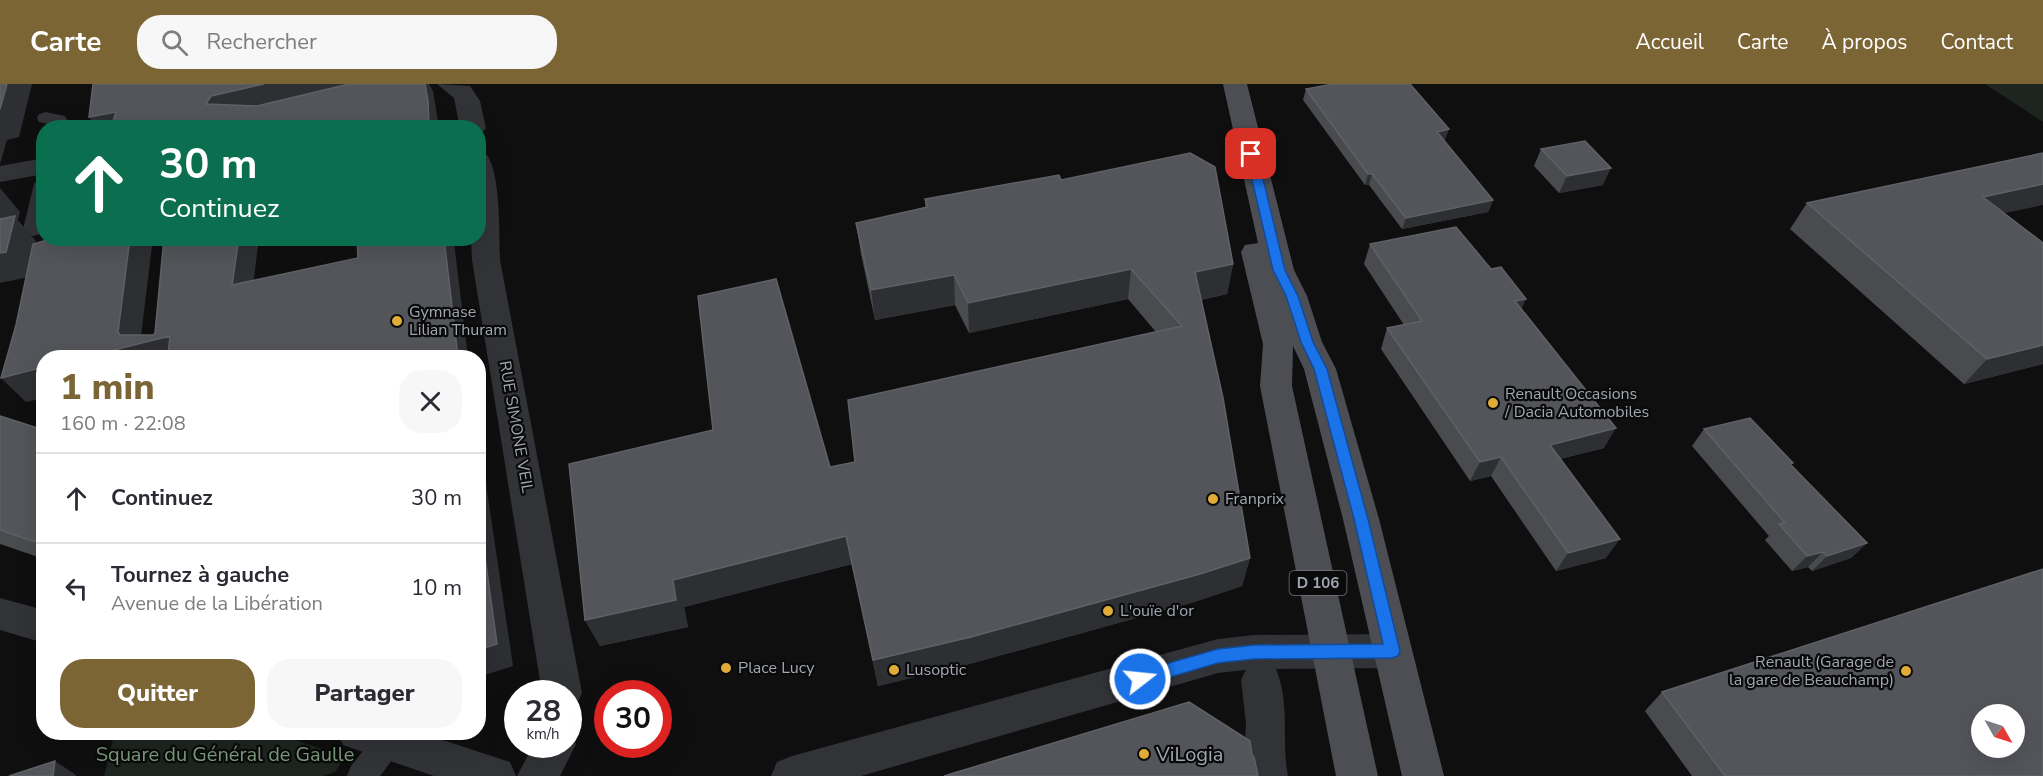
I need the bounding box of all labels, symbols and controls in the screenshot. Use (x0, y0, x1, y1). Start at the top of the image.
search box (137, 15, 557, 69)
text: Carte (30, 23, 101, 61)
icon: search (158, 26, 191, 59)
text: Rechercher (206, 27, 317, 57)
text: Accueil (1635, 28, 1704, 56)
text: Carte (1737, 28, 1788, 56)
text: À propos (1821, 28, 1907, 56)
text: Contact (1940, 28, 2013, 56)
pin (1225, 128, 1276, 179)
text: 30 m (159, 136, 258, 193)
icon: arrive (1234, 137, 1267, 170)
icon: ahead (60, 144, 138, 222)
text: Continuez (159, 190, 280, 227)
place label: Gymnase Lilian Thuram (409, 301, 507, 341)
marker: Gymnase Lilian Thuram (390, 314, 404, 328)
street label: RUE SIMONE VEIL (494, 359, 539, 495)
text: 1 min (60, 363, 155, 412)
button: close (399, 370, 462, 433)
place label: Renault Occasions / Dacia Automobiles (1504, 383, 1649, 423)
marker: Renault Occasions / Dacia Automobiles (1486, 396, 1500, 410)
text: 160 m · 22:08 (60, 410, 186, 437)
icon: ahead (60, 482, 93, 515)
text: Continuez (111, 483, 213, 513)
text: 30 m (411, 483, 462, 513)
place label: Franprix (1225, 488, 1285, 510)
marker: Franprix (1206, 492, 1220, 506)
text: Tournez à gauche (111, 560, 289, 590)
road number: D 106 (1290, 571, 1346, 595)
icon: left (60, 572, 93, 605)
text: 10 m (411, 573, 462, 603)
text: Avenue de la Libération (111, 590, 323, 617)
place label: L'ouïe d'or (1120, 600, 1194, 622)
marker: L'ouïe d'or (1101, 604, 1115, 618)
position arrow (1108, 647, 1172, 711)
place label: Renault (Garage de la gare de Beauchamp) (1729, 651, 1894, 691)
place label: Place Lucy (738, 657, 815, 679)
button: Quitter (60, 659, 255, 728)
button: Partager (267, 659, 462, 728)
place label: Lusoptic (906, 659, 967, 681)
marker: Place Lucy (719, 661, 733, 675)
marker: Lusoptic (887, 663, 901, 677)
marker: Renault (Garage de la gare de Beauchamp) (1899, 664, 1913, 678)
speed limit sign: 30 (594, 680, 672, 758)
text: 28 (525, 691, 561, 732)
north arrow (1971, 704, 2025, 758)
map controls (1971, 704, 2025, 758)
text: km/h (526, 724, 560, 744)
park label: Square du Général de Gaulle (96, 741, 354, 768)
place label: ViLogia (1155, 741, 1223, 768)
marker: ViLogia (1137, 747, 1151, 761)

